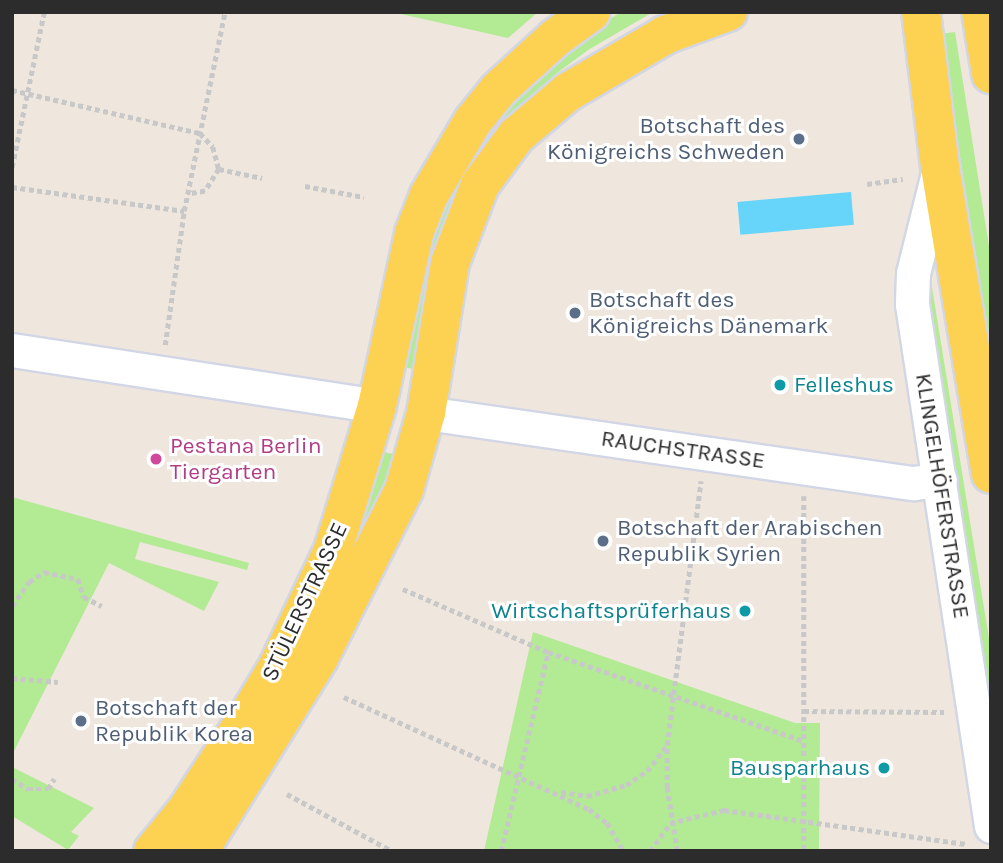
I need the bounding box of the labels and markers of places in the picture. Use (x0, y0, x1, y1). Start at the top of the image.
place label: Botschaft des Königreichs Schweden (547, 112, 785, 166)
marker: Botschaft des Königreichs Schweden (791, 131, 807, 147)
place label: Botschaft des Königreichs Dänemark (589, 286, 829, 340)
marker: Botschaft des Königreichs Dänemark (567, 305, 583, 321)
place label: Felleshus (794, 371, 894, 399)
marker: Felleshus (772, 377, 788, 393)
place label: Pestana Berlin Tiergarten (170, 432, 322, 486)
marker: Pestana Berlin Tiergarten (148, 451, 164, 467)
place label: Botschaft der Arabischen Republik Syrien (617, 514, 882, 568)
marker: Botschaft der Arabischen Republik Syrien (595, 533, 611, 549)
place label: Wirtschaftsprüferhaus (491, 597, 731, 625)
marker: Wirtschaftsprüferhaus (737, 603, 753, 619)
place label: Botschaft der Republik Korea (95, 694, 253, 748)
marker: Botschaft der Republik Korea (73, 713, 89, 729)
place label: Bausparhaus (730, 754, 870, 782)
marker: Bausparhaus (876, 760, 892, 776)

